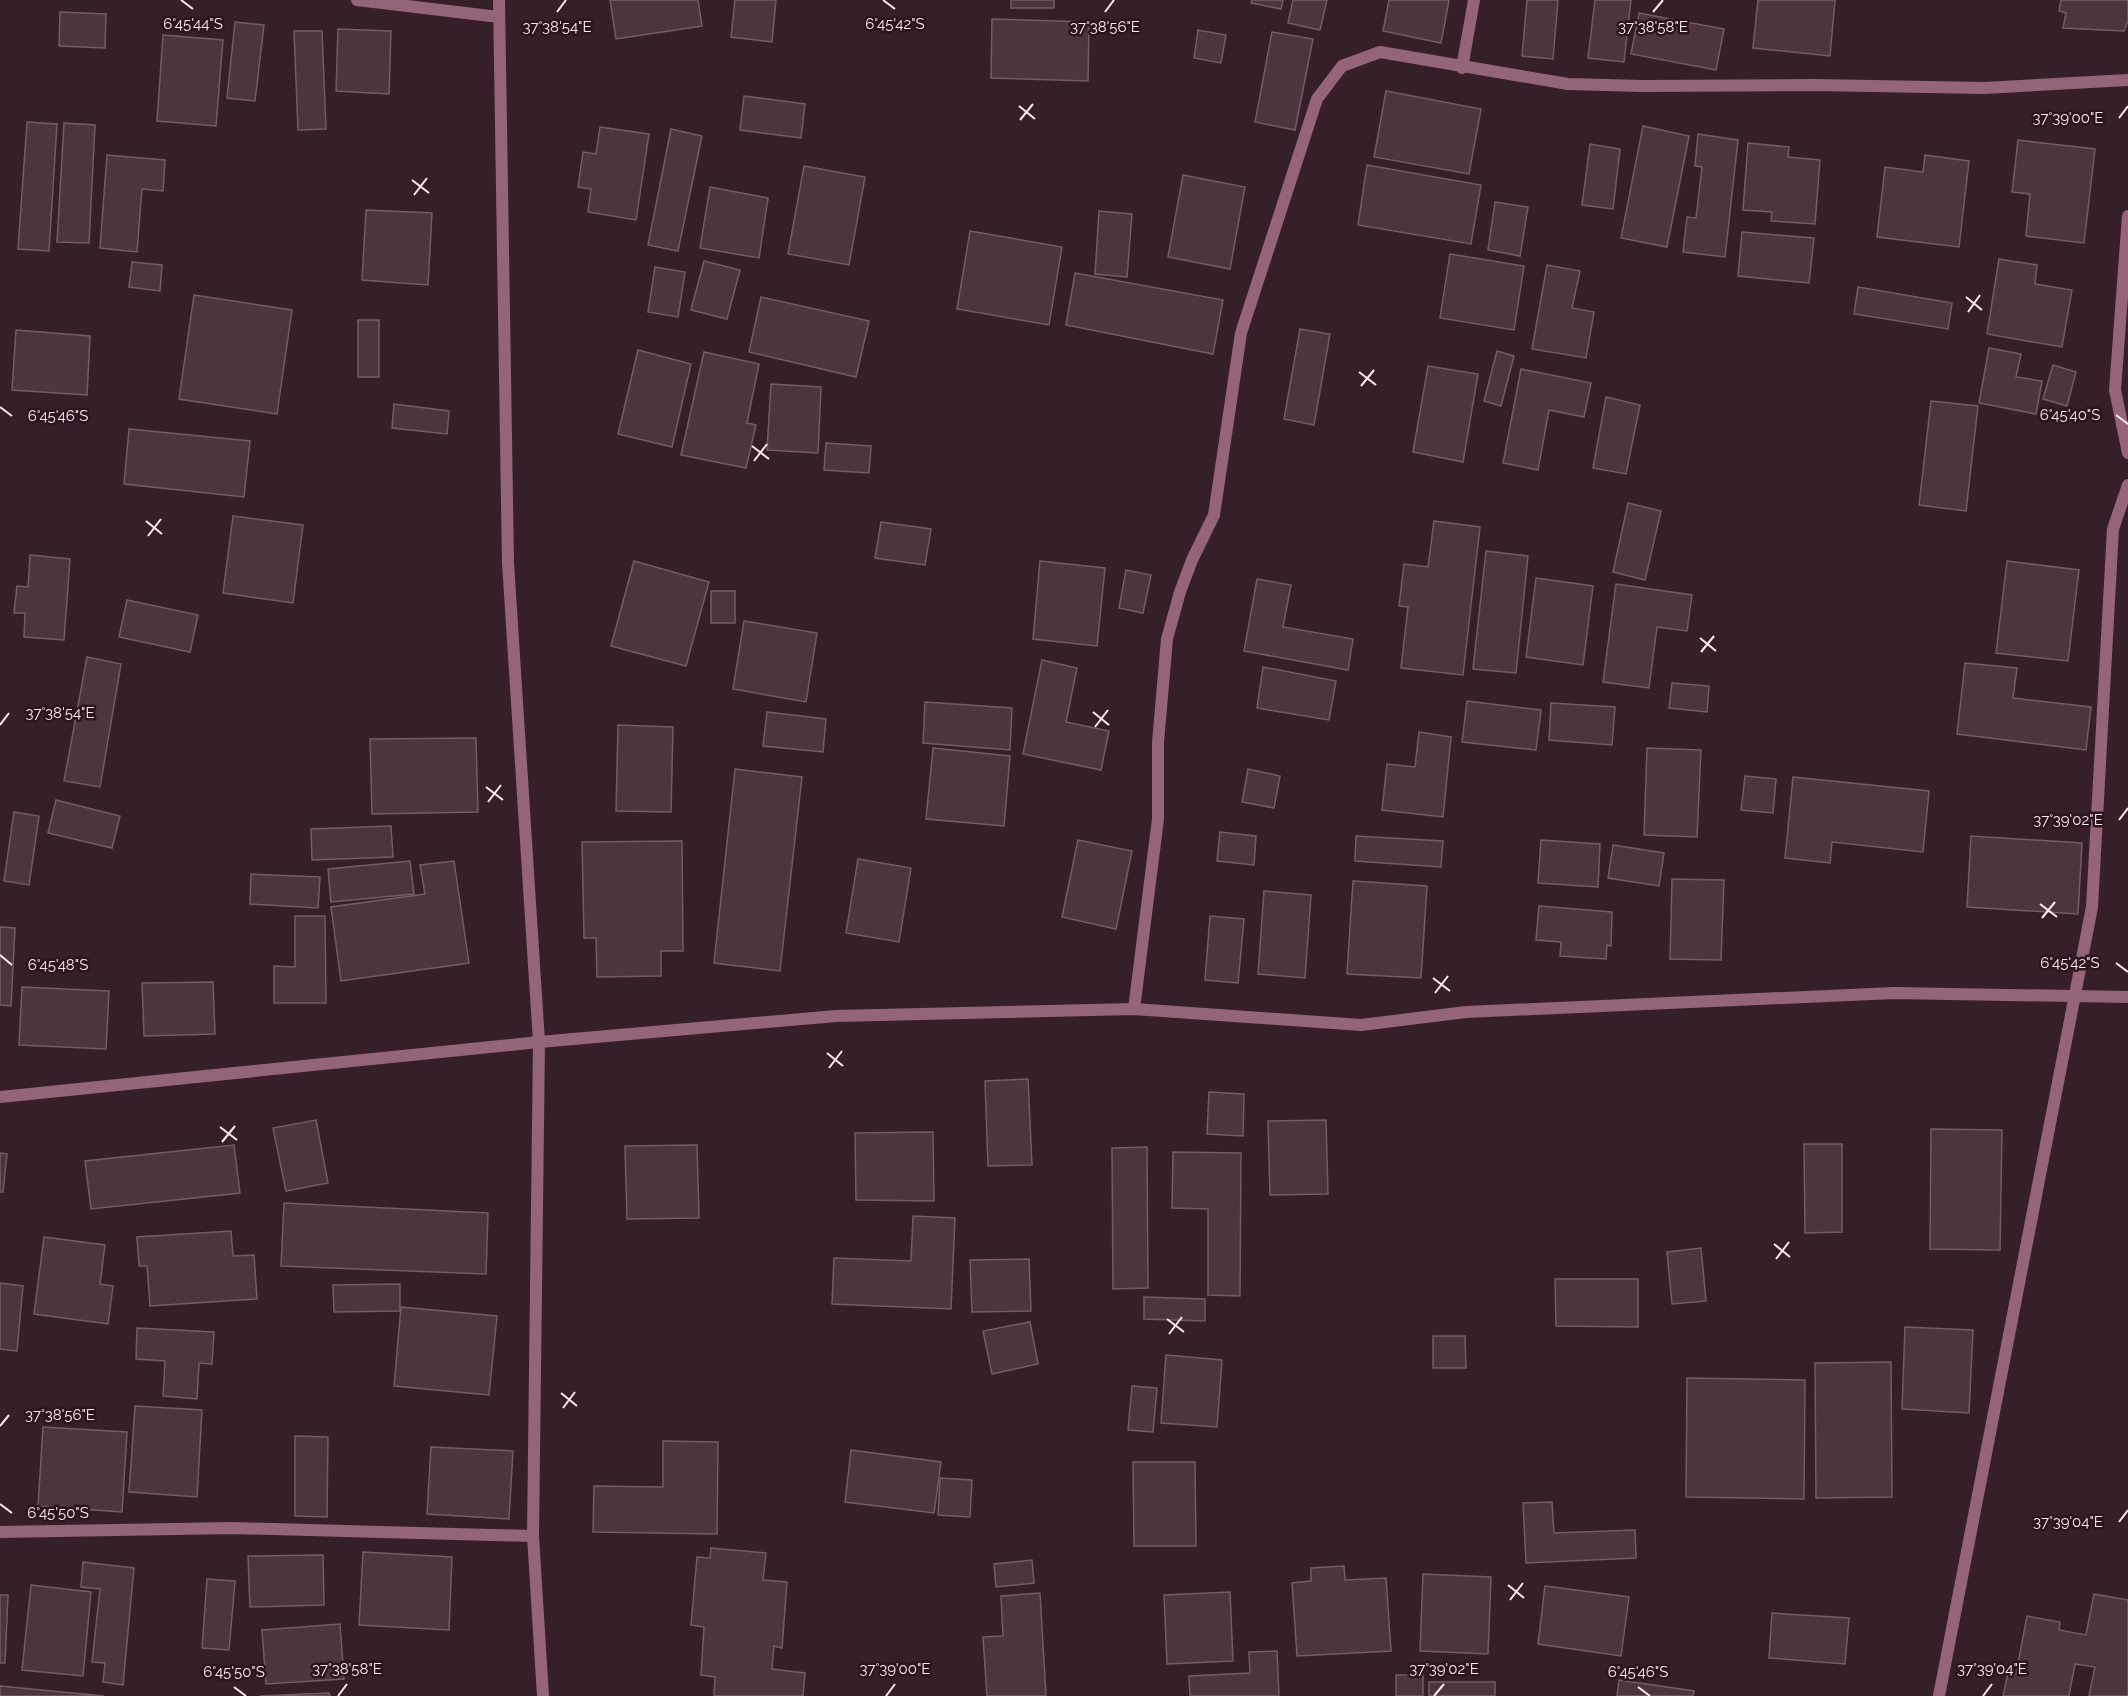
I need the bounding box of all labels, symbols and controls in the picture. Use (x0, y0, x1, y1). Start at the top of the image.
text: 6°45'44"S (163, 15, 223, 33)
text: 6°45'42"S (865, 15, 925, 33)
text: 37°38'54"E (522, 18, 592, 36)
text: 37°38'56"E (1070, 18, 1140, 36)
text: 37°38'58"E (1618, 18, 1688, 36)
text: 37°39'00"E (2033, 109, 2103, 127)
text: 6°45'40"S (2040, 406, 2100, 424)
text: 6°45'46"S (28, 407, 88, 425)
text: 37°38'54"E (25, 704, 95, 722)
text: 37°39'02"E (2033, 811, 2103, 829)
text: 6°45'42"S (2040, 954, 2100, 972)
text: 6°45'48"S (28, 956, 88, 974)
text: 37°38'56"E (25, 1406, 95, 1424)
text: 6°45'50"S (27, 1504, 89, 1522)
text: 37°39'04"E (2033, 1513, 2103, 1531)
text: 37°38'58"E (312, 1660, 382, 1678)
text: 37°39'00"E (860, 1660, 930, 1678)
text: 37°39'02"E (1409, 1660, 1479, 1678)
text: 37°39'04"E (1957, 1660, 2027, 1678)
text: 6°45'50"S (203, 1663, 265, 1681)
text: 6°45'46"S (1608, 1663, 1668, 1681)

